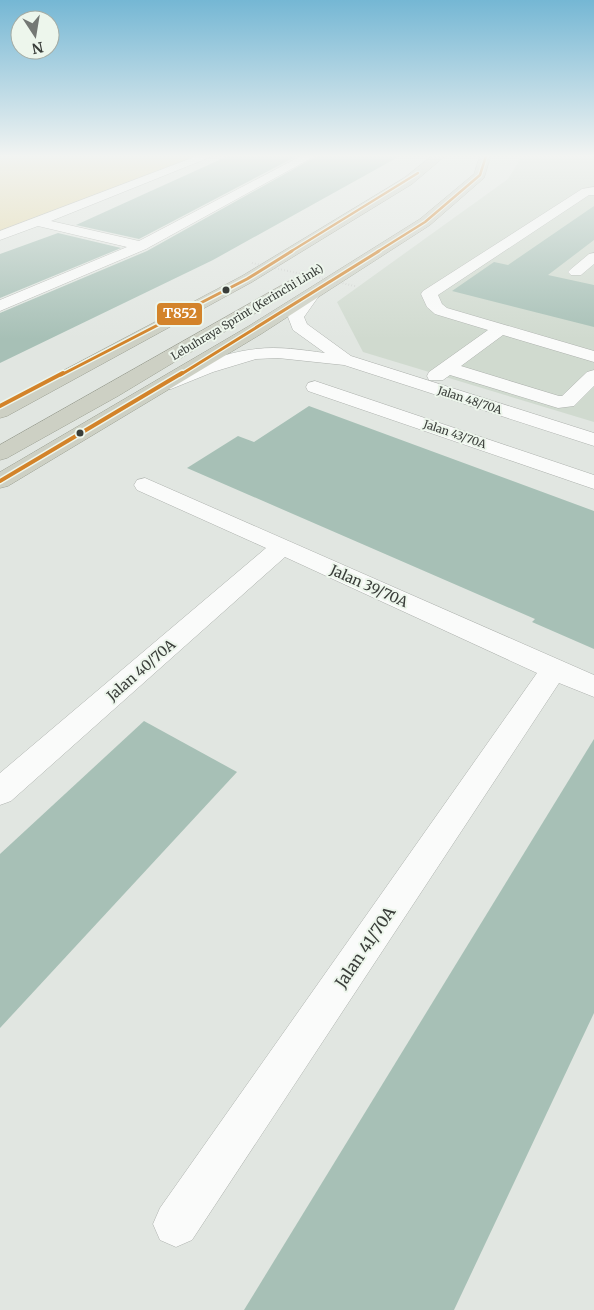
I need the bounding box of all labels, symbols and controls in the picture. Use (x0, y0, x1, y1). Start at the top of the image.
north arrow (10, 10, 60, 60)
text: N (30, 38, 45, 58)
street label: Lebuhraya Sprint (Kerinchi Link) (168, 261, 326, 363)
unlabelled marker (221, 285, 231, 295)
line badge: T852 (156, 302, 203, 326)
text: T852 (163, 304, 197, 322)
street label: Jalan 48/70A (435, 383, 504, 417)
street label: Jalan 43/70A (421, 416, 488, 451)
unlabelled marker (75, 428, 85, 438)
street label: Jalan 39/70A (326, 560, 411, 611)
street label: Jalan 40/70A (102, 635, 179, 705)
street label: Jalan 41/70A (330, 902, 400, 992)

